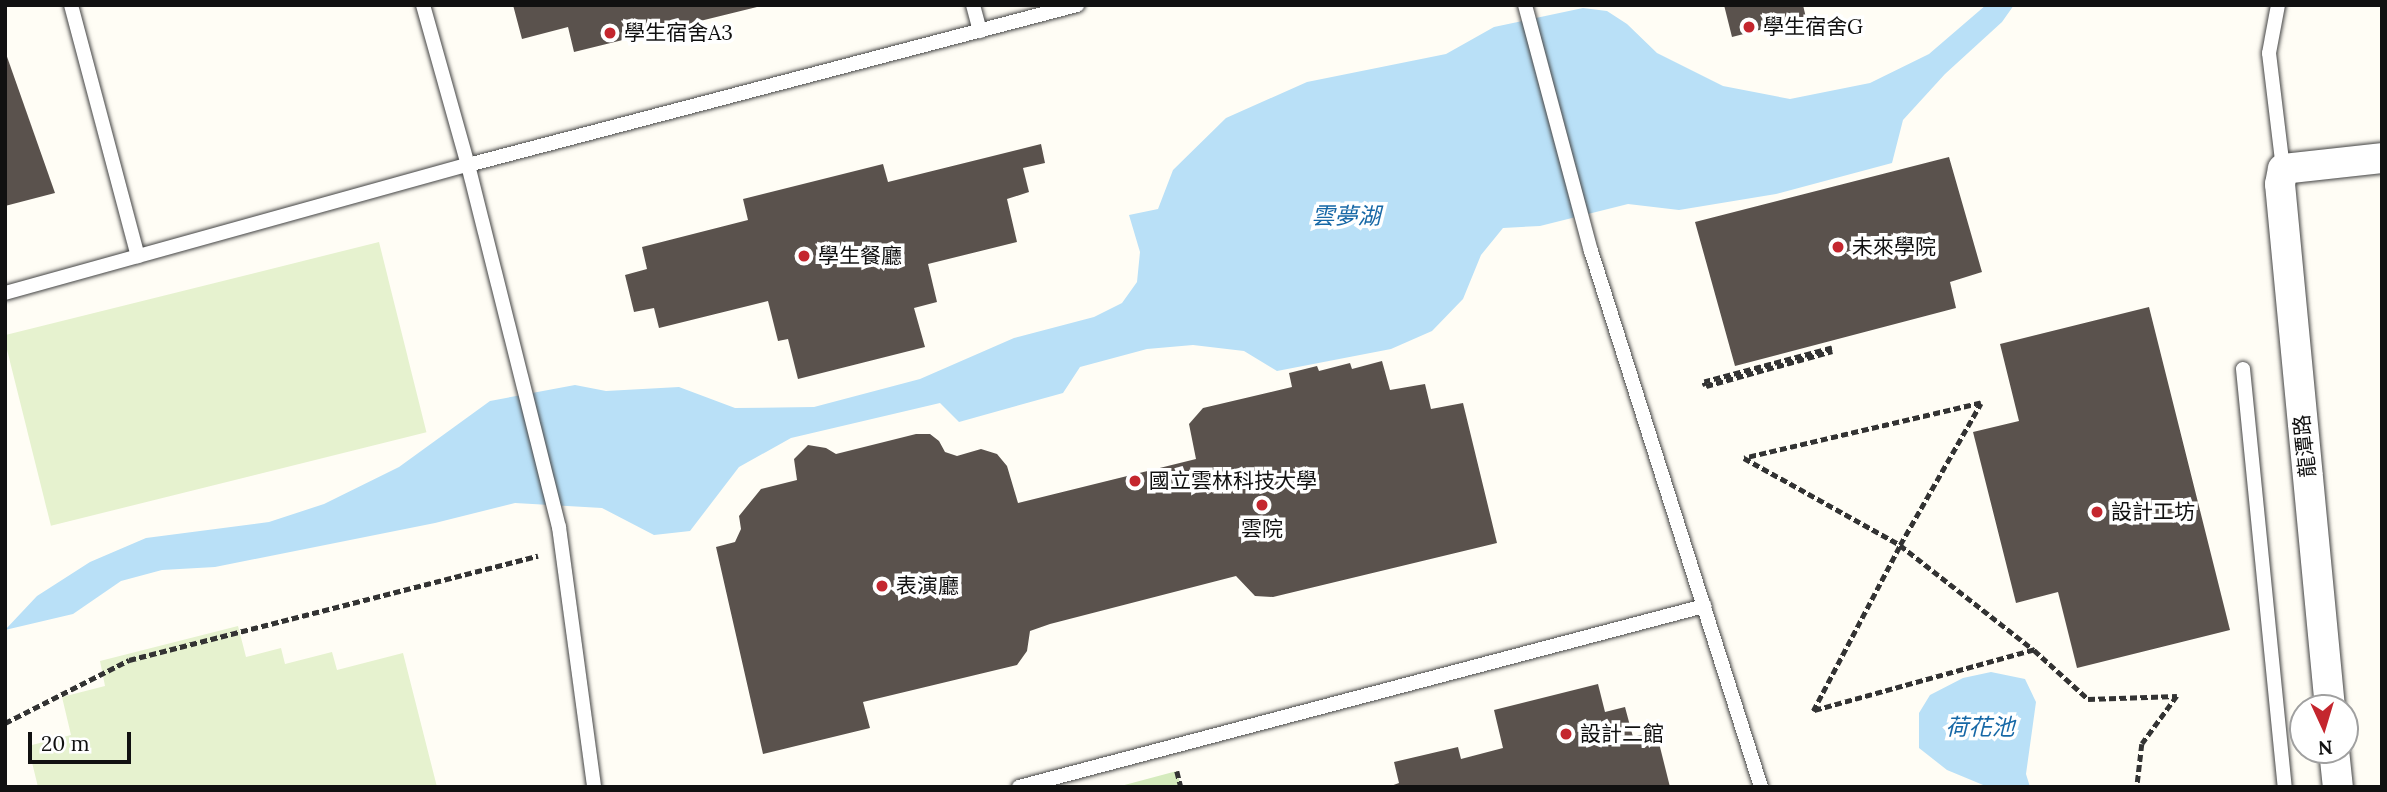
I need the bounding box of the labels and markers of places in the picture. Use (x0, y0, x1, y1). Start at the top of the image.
place label: 學生宿舍G (1763, 14, 1863, 40)
marker: 學生宿舍G (1741, 19, 1757, 35)
place label: 學生宿舍A3 (624, 20, 733, 46)
marker: 學生宿舍A3 (602, 25, 618, 41)
place label: 未來學院 (1852, 234, 1936, 260)
marker: 未來學院 (1830, 239, 1846, 255)
place label: 學生餐廳 (818, 243, 902, 269)
marker: 學生餐廳 (796, 248, 812, 264)
place label: 國立雲林科技大學 (1149, 468, 1317, 494)
marker: 國立雲林科技大學 (1127, 473, 1143, 489)
marker: 雲院 (1254, 497, 1270, 513)
place label: 設計工坊 (2111, 499, 2195, 525)
marker: 設計工坊 (2089, 504, 2105, 520)
place label: 雲院 (1241, 516, 1283, 542)
place label: 表演廳 (896, 573, 959, 599)
marker: 表演廳 (874, 578, 890, 594)
place label: 設計二館 (1580, 721, 1664, 747)
marker: 設計二館 (1558, 726, 1574, 742)

